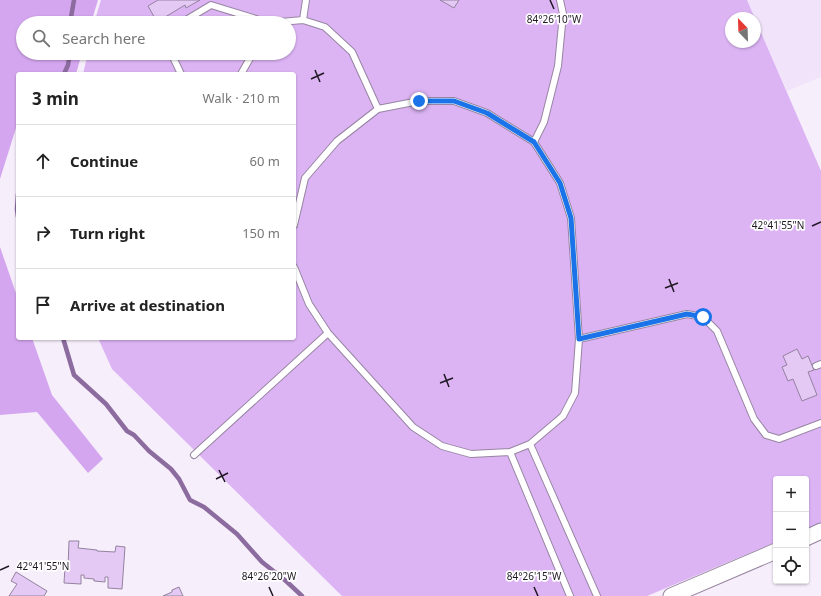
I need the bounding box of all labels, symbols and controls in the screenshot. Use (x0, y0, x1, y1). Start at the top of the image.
text: 84°26'10"W (527, 12, 582, 26)
north arrow (725, 12, 761, 48)
search box (16, 16, 296, 60)
icon: search (30, 27, 52, 49)
text: Search here (62, 28, 145, 48)
text: 3 min (32, 87, 79, 110)
text: Walk · 210 m (202, 89, 280, 107)
route end (410, 92, 428, 110)
icon: ahead (32, 150, 54, 172)
text: Continue (70, 151, 138, 171)
text: 60 m (250, 152, 280, 170)
text: 42°41'55"N (752, 218, 804, 232)
icon: right (32, 222, 54, 244)
text: Turn right (70, 223, 145, 243)
text: 150 m (242, 224, 280, 242)
icon: arrive (32, 294, 54, 316)
text: Arrive at destination (70, 295, 225, 315)
route start (694, 308, 712, 326)
map controls (773, 476, 809, 584)
button: + (773, 476, 809, 512)
button: − (773, 512, 809, 548)
button: locate (773, 548, 809, 584)
text: 42°41'55"N (17, 559, 69, 573)
text: 84°26'20"W (242, 569, 297, 583)
text: 84°26'15"W (507, 569, 562, 583)

